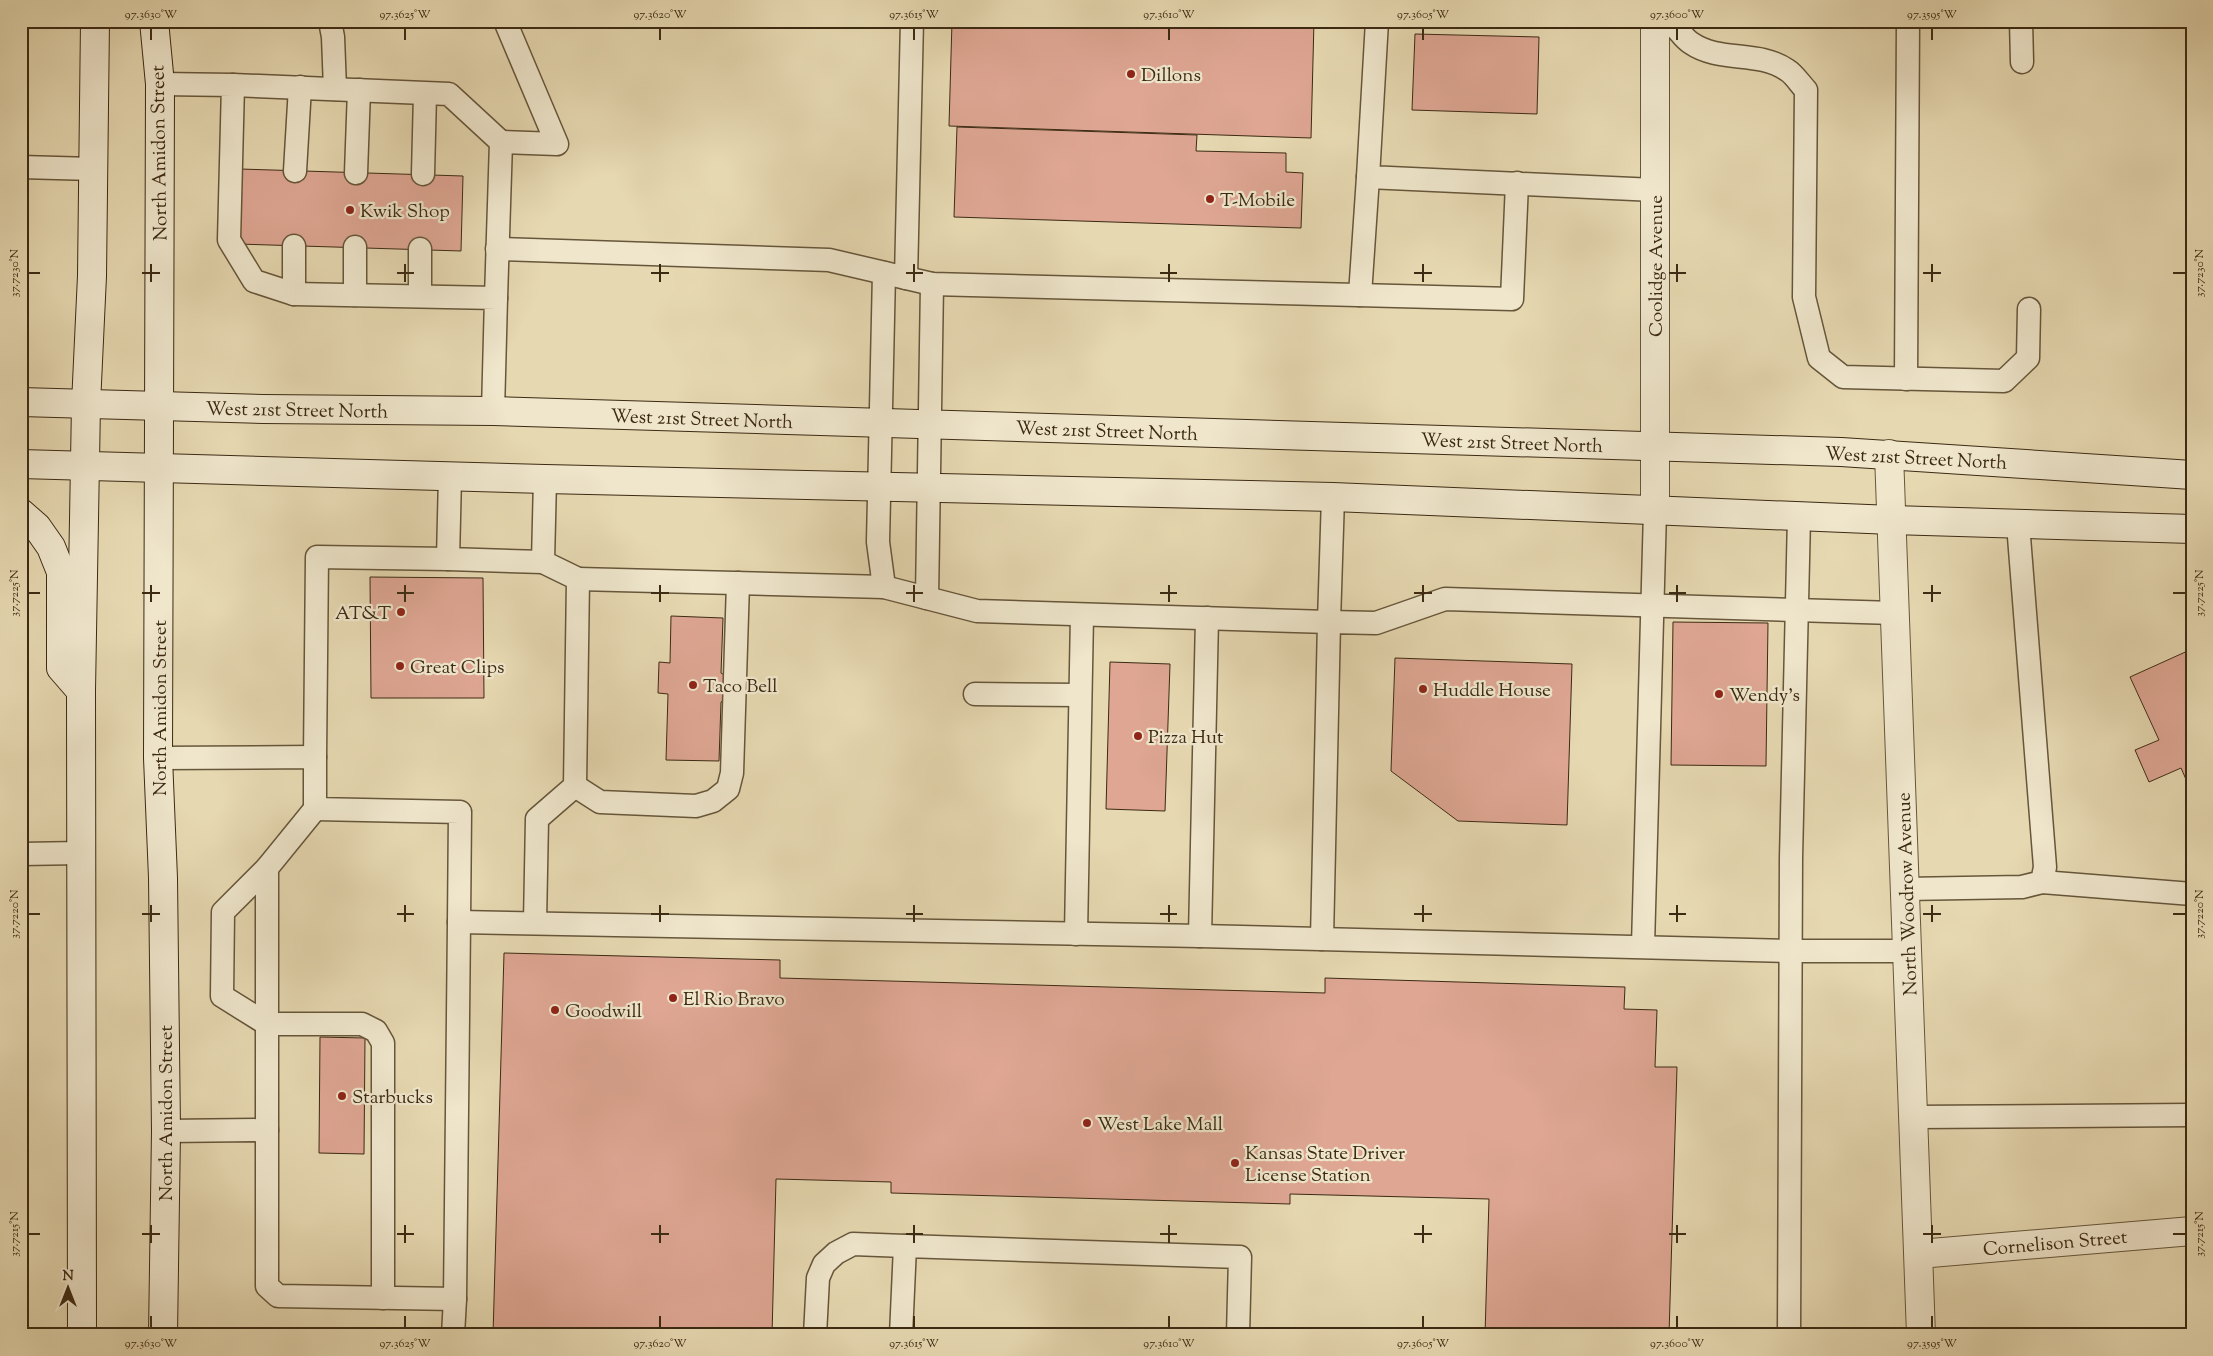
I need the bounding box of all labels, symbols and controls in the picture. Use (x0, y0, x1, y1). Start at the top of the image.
text: 97.3630°W (125, 6, 178, 24)
text: 97.3625°W (379, 6, 431, 24)
text: 97.3620°W (633, 6, 687, 24)
text: 97.3615°W (889, 6, 939, 24)
text: 97.3610°W (1143, 6, 1195, 24)
text: 97.3605°W (1397, 6, 1450, 24)
text: 97.3600°W (1650, 6, 1705, 24)
text: 97.3595°W (1907, 6, 1958, 24)
place label: Dillons (1141, 63, 1201, 90)
street label: North Amidon Street (145, 64, 176, 241)
marker: Dillons (1125, 68, 1137, 80)
place label: T-Mobile (1220, 188, 1295, 215)
marker: T-Mobile (1204, 193, 1216, 205)
street label: Coolidge Avenue (1644, 195, 1671, 337)
place label: Kwik Shop (360, 199, 450, 226)
marker: Kwik Shop (344, 204, 356, 216)
text: 37.7230°N (6, 248, 24, 297)
text: 37.7230°N (2191, 248, 2209, 297)
street label: West 21st Street North (205, 396, 389, 427)
street label: West 21st Street North (610, 404, 794, 437)
street label: West 21st Street North (1015, 416, 1199, 449)
street label: West 21st Street North (1420, 428, 1604, 461)
street label: West 21st Street North (1824, 441, 2008, 478)
text: 37.7225°N (6, 569, 24, 617)
text: 37.7225°N (2191, 569, 2209, 617)
place label: AT&T (335, 601, 391, 628)
marker: AT&T (395, 606, 407, 618)
street label: North Amidon Street (148, 620, 175, 796)
place label: Great Clips (410, 655, 505, 682)
marker: Great Clips (394, 660, 406, 672)
place label: Taco Bell (703, 674, 778, 701)
place label: Huddle House (1433, 678, 1551, 705)
marker: Taco Bell (687, 679, 699, 691)
marker: Huddle House (1417, 683, 1429, 695)
place label: Wendy's (1729, 683, 1800, 710)
marker: Wendy's (1713, 688, 1725, 700)
place label: Pizza Hut (1148, 725, 1224, 752)
marker: Pizza Hut (1132, 730, 1144, 742)
street label: North Woodrow Avenue (1891, 792, 1926, 996)
text: 37.7220°N (6, 889, 24, 939)
text: 37.7220°N (2191, 889, 2209, 939)
place label: El Rio Bravo (683, 987, 785, 1014)
marker: El Rio Bravo (667, 992, 679, 1004)
place label: Goodwill (565, 999, 642, 1026)
marker: Goodwill (549, 1004, 561, 1016)
street label: North Amidon Street (154, 1025, 181, 1201)
place label: Starbucks (352, 1085, 433, 1112)
marker: Starbucks (336, 1090, 348, 1102)
place label: West Lake Mall (1097, 1112, 1223, 1139)
marker: West Lake Mall (1081, 1117, 1093, 1129)
place label: Kansas State Driver License Station (1245, 1141, 1405, 1190)
marker: Kansas State Driver License Station (1229, 1157, 1241, 1169)
text: 37.7215°N (6, 1211, 24, 1257)
text: 37.7215°N (2191, 1211, 2209, 1257)
street label: Cornelison Street (1982, 1225, 2129, 1264)
north arrow (42, 1264, 92, 1314)
text: N (62, 1267, 74, 1287)
text: 97.3630°W (125, 1335, 178, 1353)
text: 97.3625°W (379, 1335, 431, 1353)
text: 97.3620°W (633, 1335, 687, 1353)
text: 97.3615°W (889, 1335, 939, 1353)
text: 97.3610°W (1143, 1335, 1195, 1353)
text: 97.3605°W (1397, 1335, 1450, 1353)
text: 97.3600°W (1650, 1335, 1705, 1353)
text: 97.3595°W (1907, 1335, 1958, 1353)

